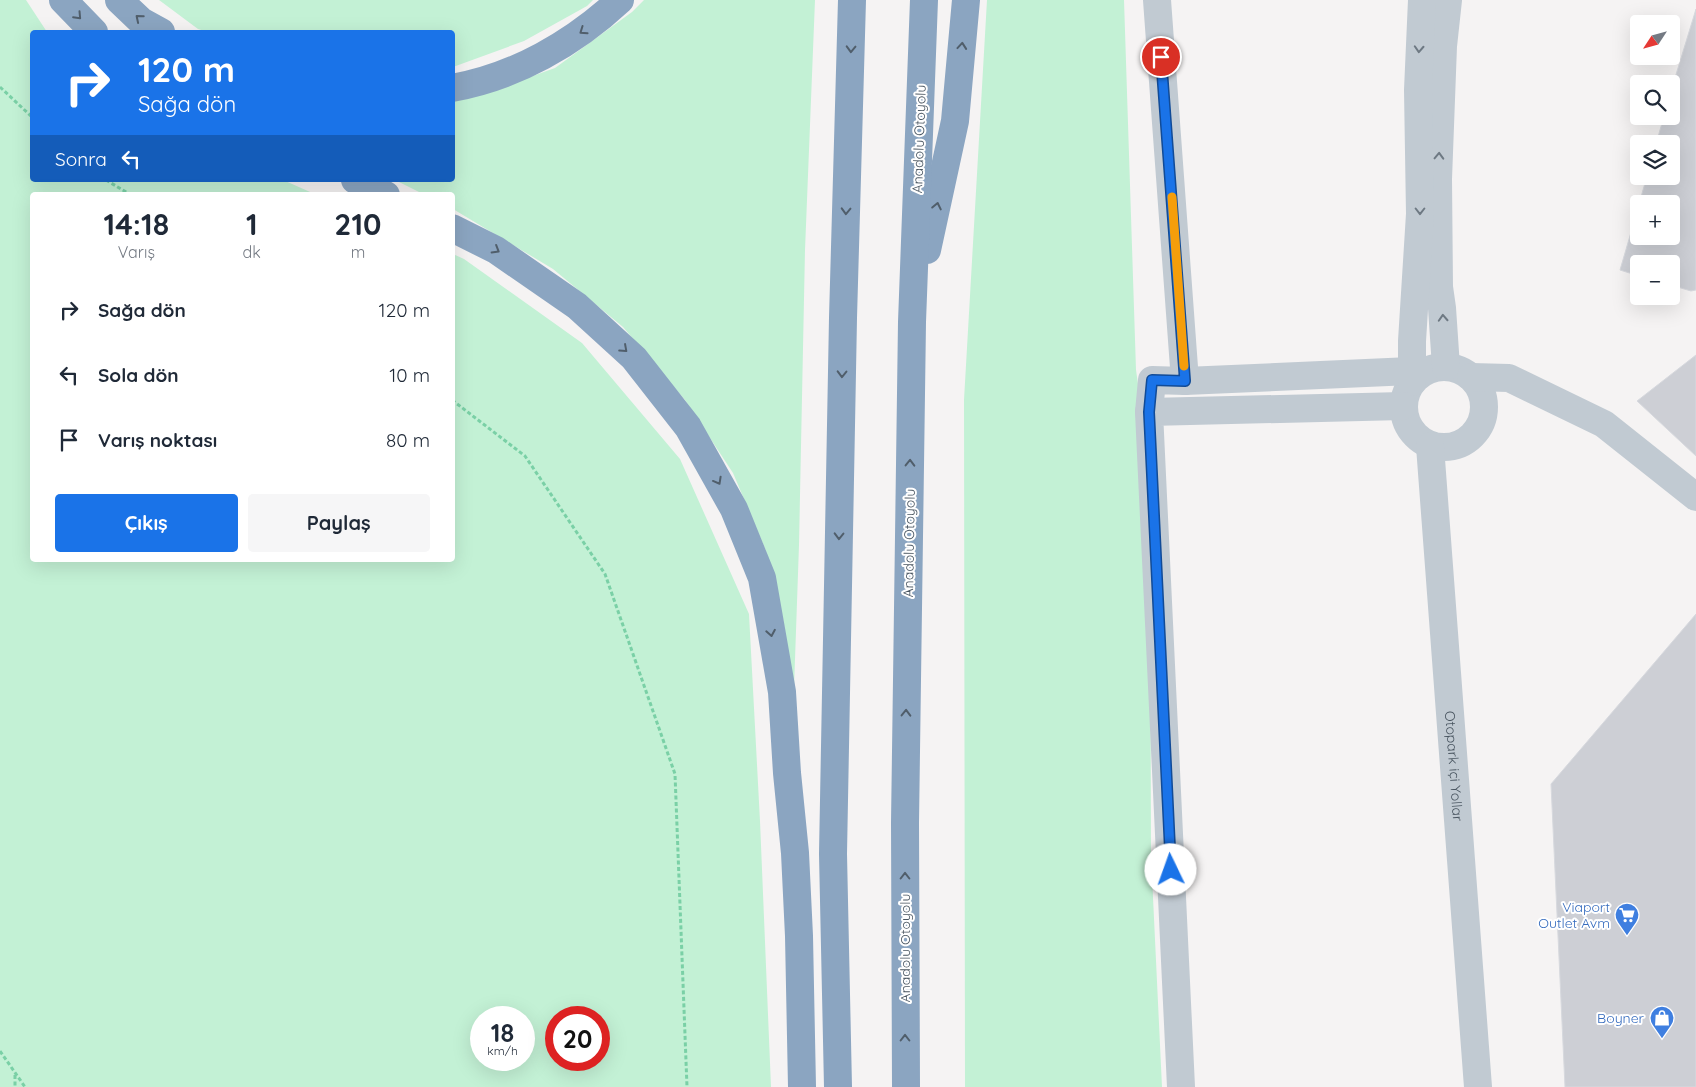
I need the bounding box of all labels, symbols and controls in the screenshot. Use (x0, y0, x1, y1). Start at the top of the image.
one-way arrow (72, 11, 81, 20)
one-way arrow (135, 15, 144, 24)
north arrow (1630, 15, 1680, 65)
map controls (1630, 15, 1680, 305)
one-way arrow (579, 25, 589, 34)
pin (1140, 36, 1182, 78)
one-way arrow (956, 42, 967, 50)
icon: arrive (1147, 43, 1175, 71)
one-way arrow (846, 45, 856, 53)
one-way arrow (1414, 45, 1425, 53)
text: 120 m (138, 47, 235, 91)
icon: right (55, 50, 120, 115)
button: search (1630, 75, 1680, 125)
street label: Anadolu Otoyolu (908, 84, 930, 194)
text: Sağa dön (138, 90, 236, 118)
button: layers (1630, 135, 1680, 185)
icon: left (117, 145, 145, 173)
text: Sonra (55, 147, 107, 171)
one-way arrow (1434, 151, 1444, 159)
button: + (1630, 195, 1680, 245)
one-way arrow (931, 202, 942, 211)
text: 14:18 (103, 205, 169, 243)
text: 1 (246, 205, 258, 243)
text: 210 (334, 205, 382, 243)
one-way arrow (841, 207, 852, 215)
one-way arrow (1415, 208, 1425, 215)
text: Varış (118, 242, 155, 262)
text: dk (243, 242, 261, 262)
text: m (351, 242, 365, 262)
one-way arrow (490, 244, 499, 254)
button: − (1630, 255, 1680, 305)
icon: right (55, 296, 83, 324)
text: Sağa dön (98, 298, 186, 322)
text: 120 m (379, 298, 430, 322)
one-way arrow (1437, 314, 1448, 322)
one-way arrow (618, 343, 627, 352)
icon: left (55, 361, 83, 389)
text: Sola dön (98, 363, 179, 387)
text: 10 m (389, 363, 430, 387)
one-way arrow (837, 370, 847, 378)
icon: arrive (55, 426, 83, 454)
text: Varış noktası (98, 428, 217, 452)
text: 80 m (386, 428, 430, 452)
one-way arrow (905, 459, 915, 467)
one-way arrow (712, 475, 722, 484)
street label: Anadolu Otoyolu (899, 488, 919, 598)
button: Çıkış (55, 494, 238, 552)
button: Paylaş (248, 494, 430, 552)
one-way arrow (834, 532, 844, 540)
one-way arrow (766, 629, 776, 637)
one-way arrow (901, 709, 911, 717)
street label: Otopark içi Yollar (1441, 710, 1467, 823)
position arrow (1144, 843, 1196, 895)
one-way arrow (900, 872, 910, 880)
street label: Anadolu Otoyolu (896, 894, 914, 1002)
place label: Viaport Outlet Avm (1538, 898, 1610, 932)
supermarket icon: Viaport Outlet Avm (1614, 902, 1640, 936)
shop icon: Boyner (1649, 1005, 1675, 1039)
speed limit sign: 20 (545, 1006, 610, 1071)
place label: Boyner (1597, 1009, 1645, 1027)
text: 18 (491, 1017, 514, 1048)
one-way arrow (900, 1034, 910, 1042)
text: km/h (487, 1043, 518, 1058)

